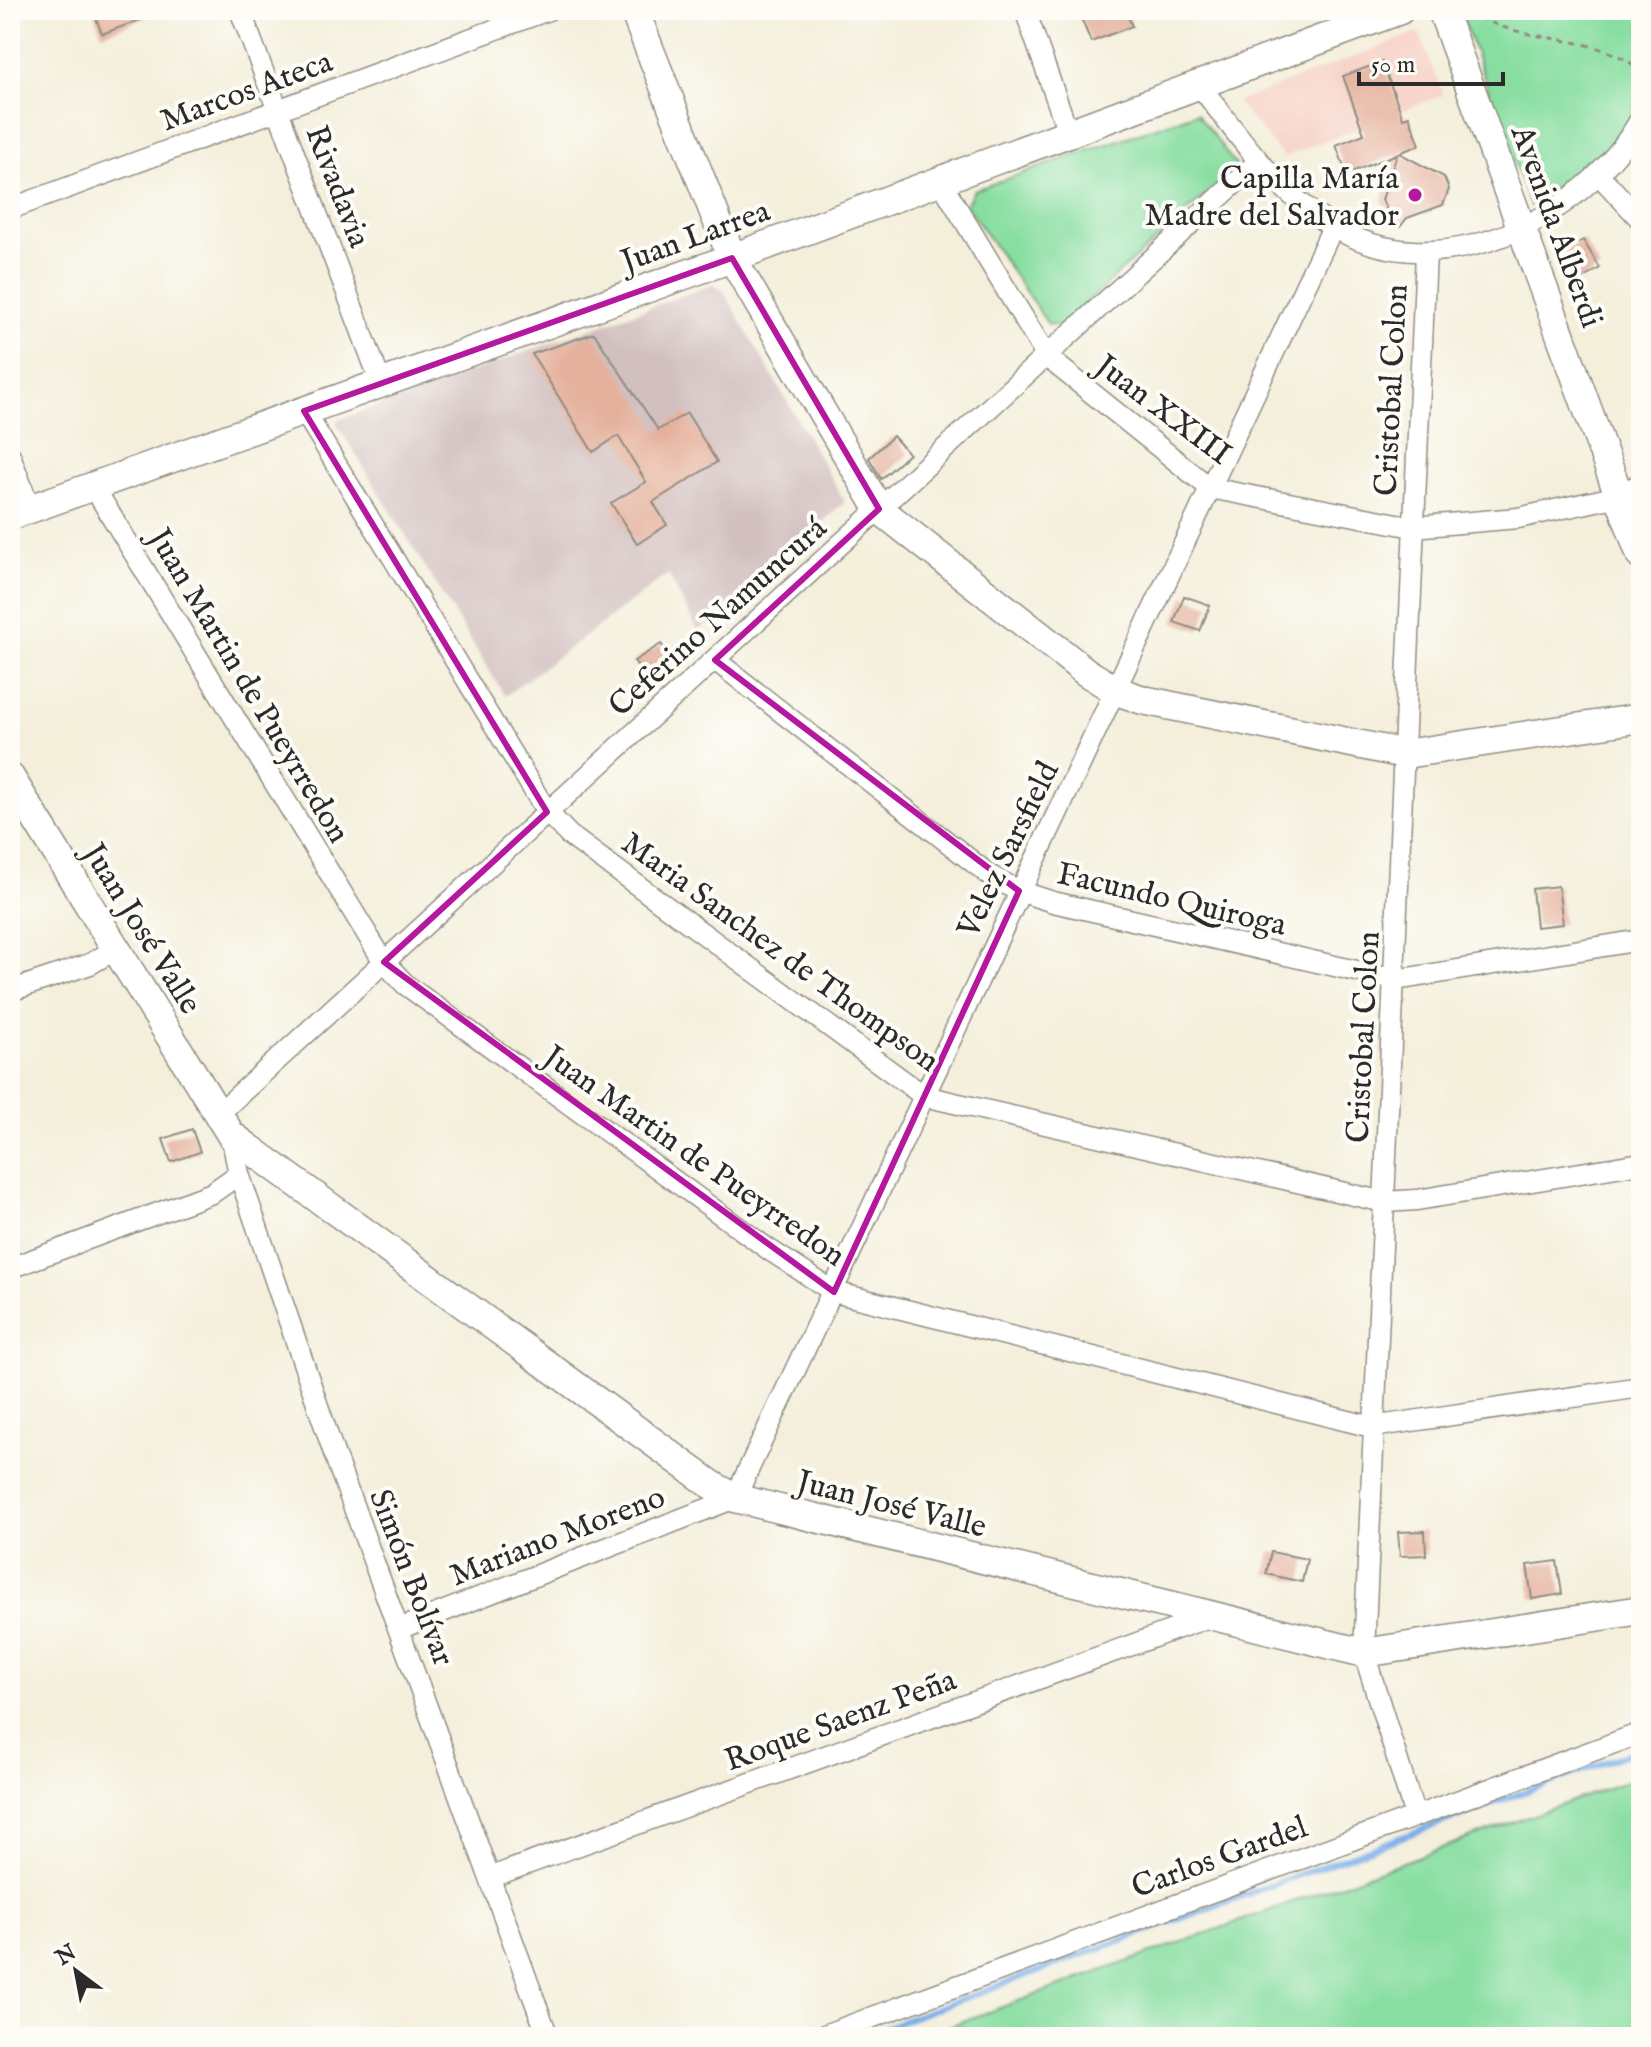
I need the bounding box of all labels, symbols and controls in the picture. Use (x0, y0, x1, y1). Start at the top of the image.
scale bar (1359, 36, 1503, 86)
street label: Marcos Ateca (155, 42, 338, 142)
text: 50 m (1371, 50, 1415, 81)
street label: Avenida Alberdi (1500, 119, 1611, 334)
street label: Rivadavia (295, 120, 379, 254)
place label: Capilla María Madre del Salvador (1145, 159, 1399, 237)
marker: Capilla María Madre del Salvador (1406, 186, 1424, 204)
street label: Juan Larrea (613, 191, 776, 284)
street label: Cristobal Colon (1366, 283, 1419, 497)
street label: Juan XXIII (1084, 345, 1239, 475)
street label: Ceferino Namuncurá (601, 509, 837, 727)
street label: Juan Martin de Pueyrredon (136, 519, 358, 851)
street label: Velez Sarsfield (948, 754, 1070, 946)
street label: Maria Sanchez de Thompson (612, 824, 947, 1082)
street label: Juan José Valle (71, 834, 210, 1022)
street label: Facundo Quiroga (1053, 854, 1290, 947)
street label: Cristobal Colon (1338, 930, 1391, 1144)
street label: Juan Martin de Pueyrredon (532, 1035, 853, 1277)
street label: Juan José Valle (789, 1461, 990, 1549)
street label: Mariano Moreno (445, 1478, 671, 1597)
street label: Simón Bolívar (358, 1484, 463, 1672)
street label: Roque Saenz Peña (720, 1660, 962, 1782)
street label: Carlos Gardel (1126, 1808, 1314, 1909)
north arrow (36, 1931, 116, 2011)
text: N (50, 1939, 82, 1973)

